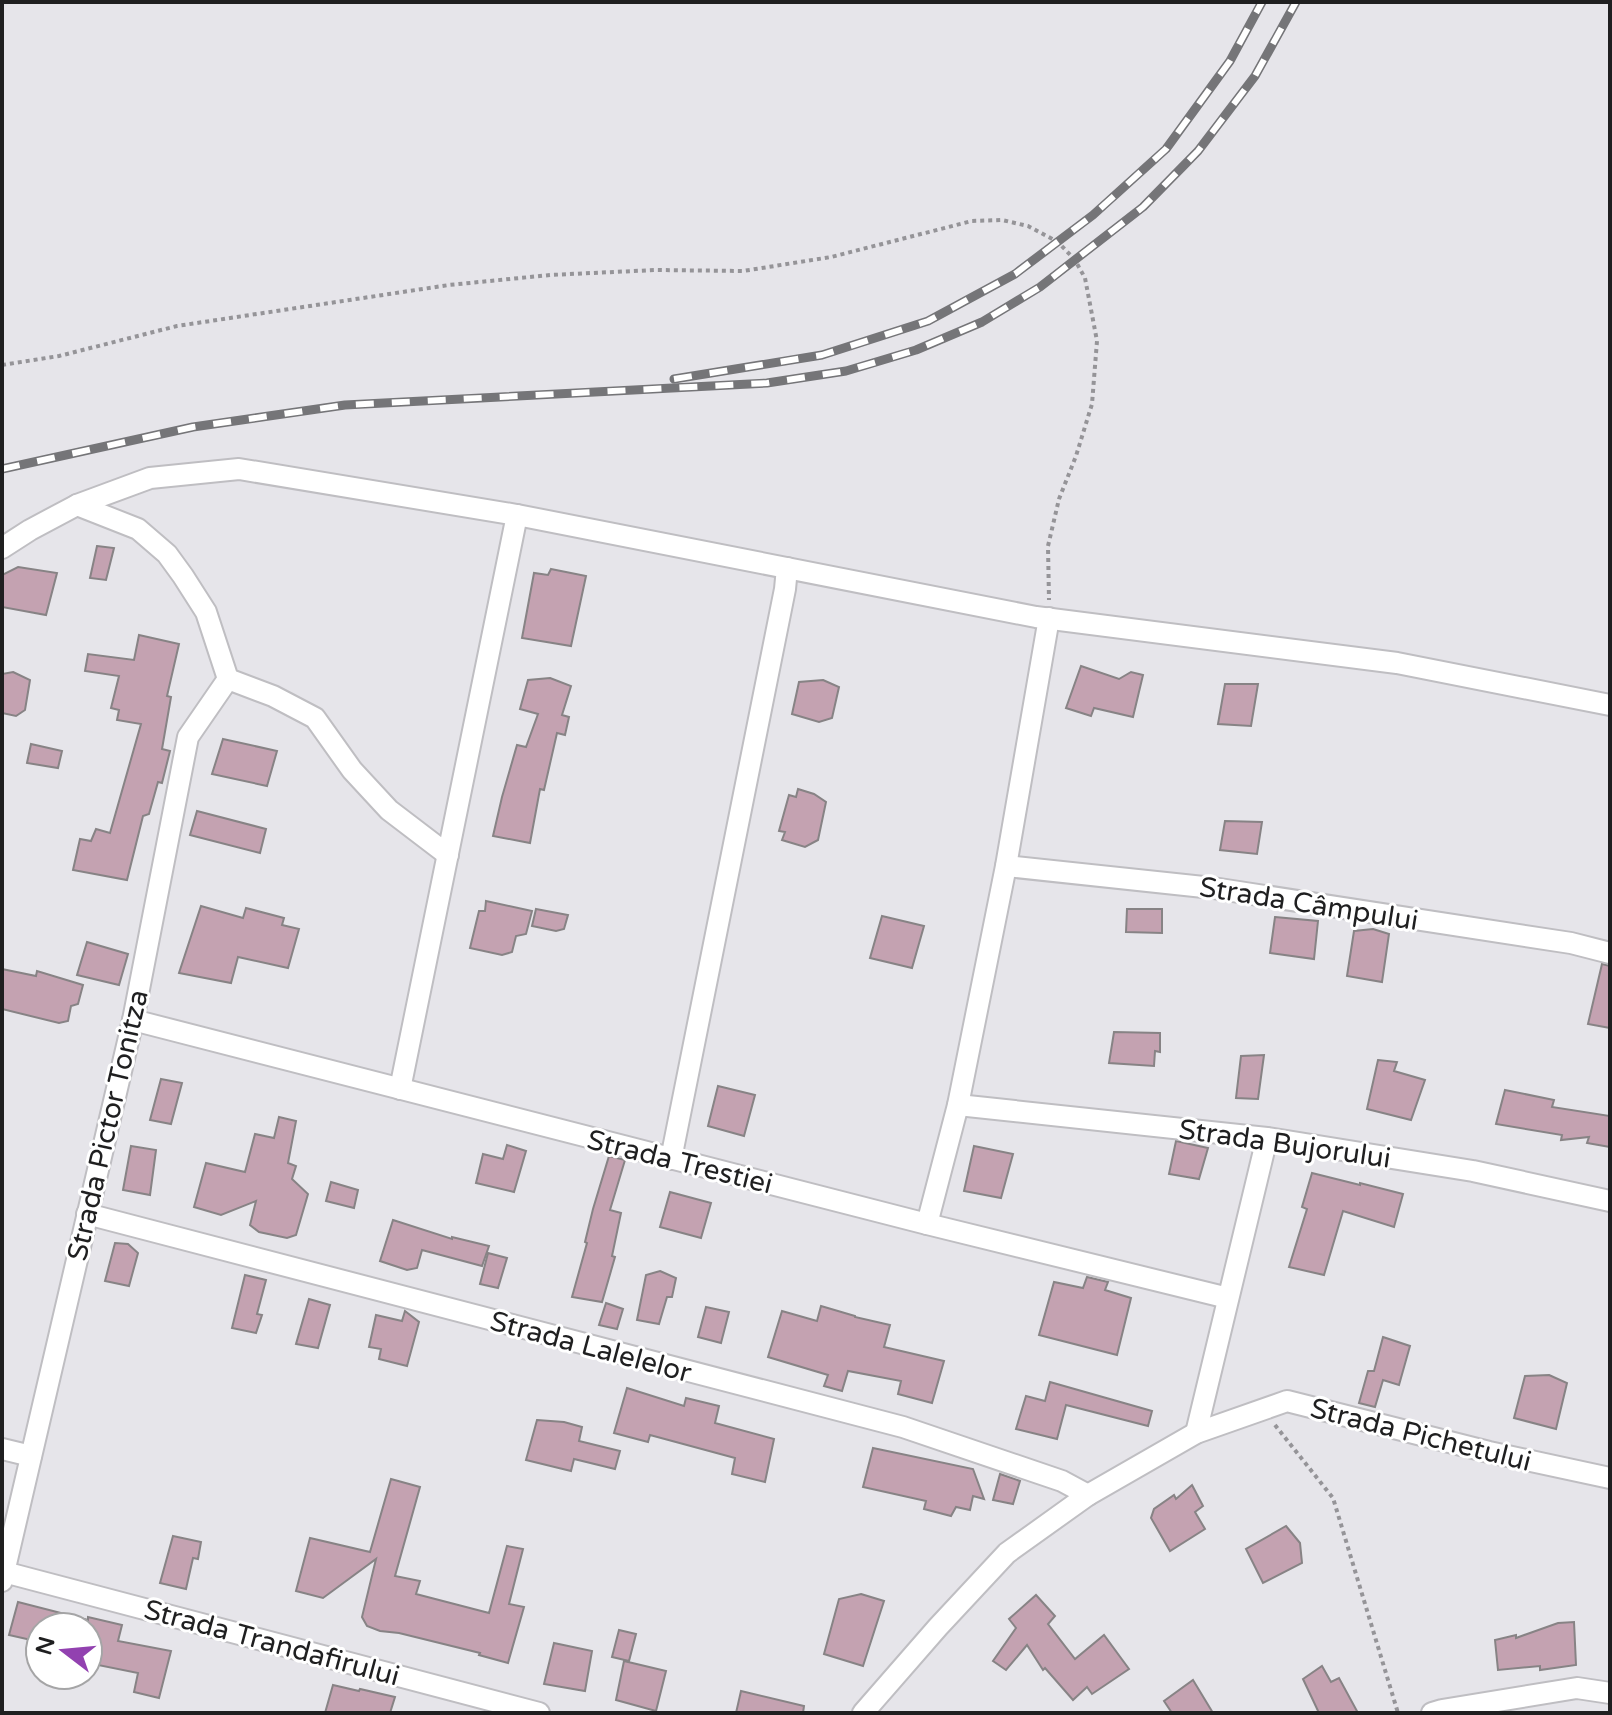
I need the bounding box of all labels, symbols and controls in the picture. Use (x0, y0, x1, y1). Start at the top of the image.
street label: Strada Câmpului (1197, 870, 1421, 938)
street label: Strada Pictor Tonitza (60, 986, 156, 1264)
street label: Strada Bujorului (1177, 1112, 1393, 1176)
street label: Strada Trestiei (584, 1123, 776, 1201)
street label: Strada Lalelelor (487, 1304, 695, 1390)
street label: Strada Pichetului (1307, 1391, 1535, 1479)
street label: Strada Trandafirului (140, 1593, 403, 1693)
north arrow (24, 1611, 104, 1691)
text: N (31, 1634, 61, 1658)

